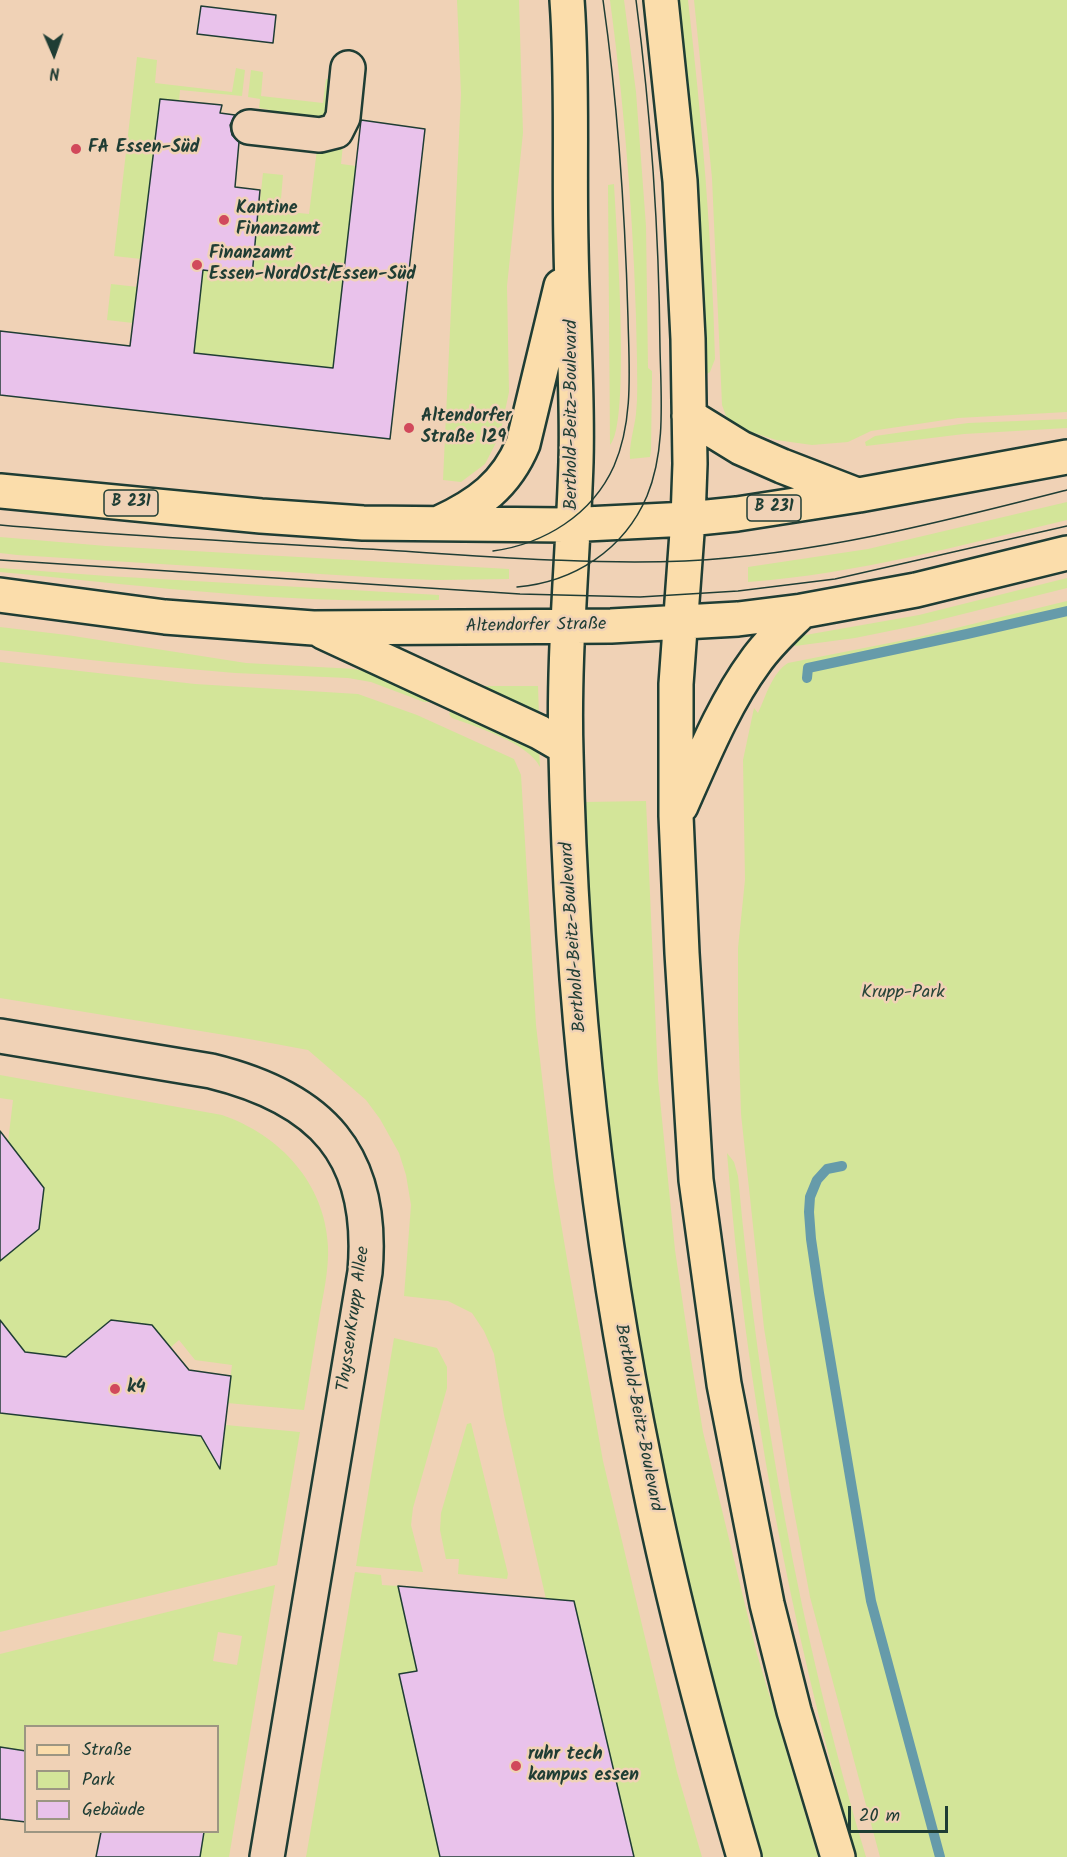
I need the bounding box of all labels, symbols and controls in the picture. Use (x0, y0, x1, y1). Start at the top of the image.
north arrow (24, 24, 84, 84)
text: N (49, 60, 60, 85)
place label: FA Essen-Süd (88, 138, 199, 160)
marker: FA Essen-Süd (69, 142, 83, 156)
place label: Kantine Finanzamt (236, 199, 320, 242)
marker: Kantine Finanzamt (217, 213, 231, 227)
place label: Finanzamt Essen-NordOst/Essen-Süd (209, 244, 416, 286)
marker: Finanzamt Essen-NordOst/Essen-Süd (190, 258, 204, 272)
street label: Berthold-Beitz-Boulevard (562, 320, 584, 510)
place label: Altendorfer Straße 129 (421, 407, 512, 450)
marker: Altendorfer Straße 129 (402, 421, 416, 435)
road number: B 231 (104, 490, 158, 516)
road number: B 231 (747, 495, 801, 521)
street label: Altendorfer Straße (465, 615, 607, 639)
street label: Berthold-Beitz-Boulevard (558, 841, 592, 1033)
park label: Krupp-Park (861, 983, 945, 1005)
street label: ThyssenKrupp Allee (334, 1245, 376, 1393)
street label: Berthold-Beitz-Boulevard (608, 1322, 666, 1514)
place label: k4 (127, 1378, 146, 1400)
marker: k4 (108, 1382, 122, 1396)
legend (24, 1725, 219, 1833)
text: Straße (82, 1736, 132, 1765)
place label: ruhr tech kampus essen (528, 1745, 639, 1788)
marker: ruhr tech kampus essen (509, 1759, 523, 1773)
text: Park (82, 1766, 115, 1795)
scale bar (851, 1794, 952, 1832)
text: Gebäude (82, 1796, 145, 1825)
text: 20 m (859, 1802, 900, 1831)

